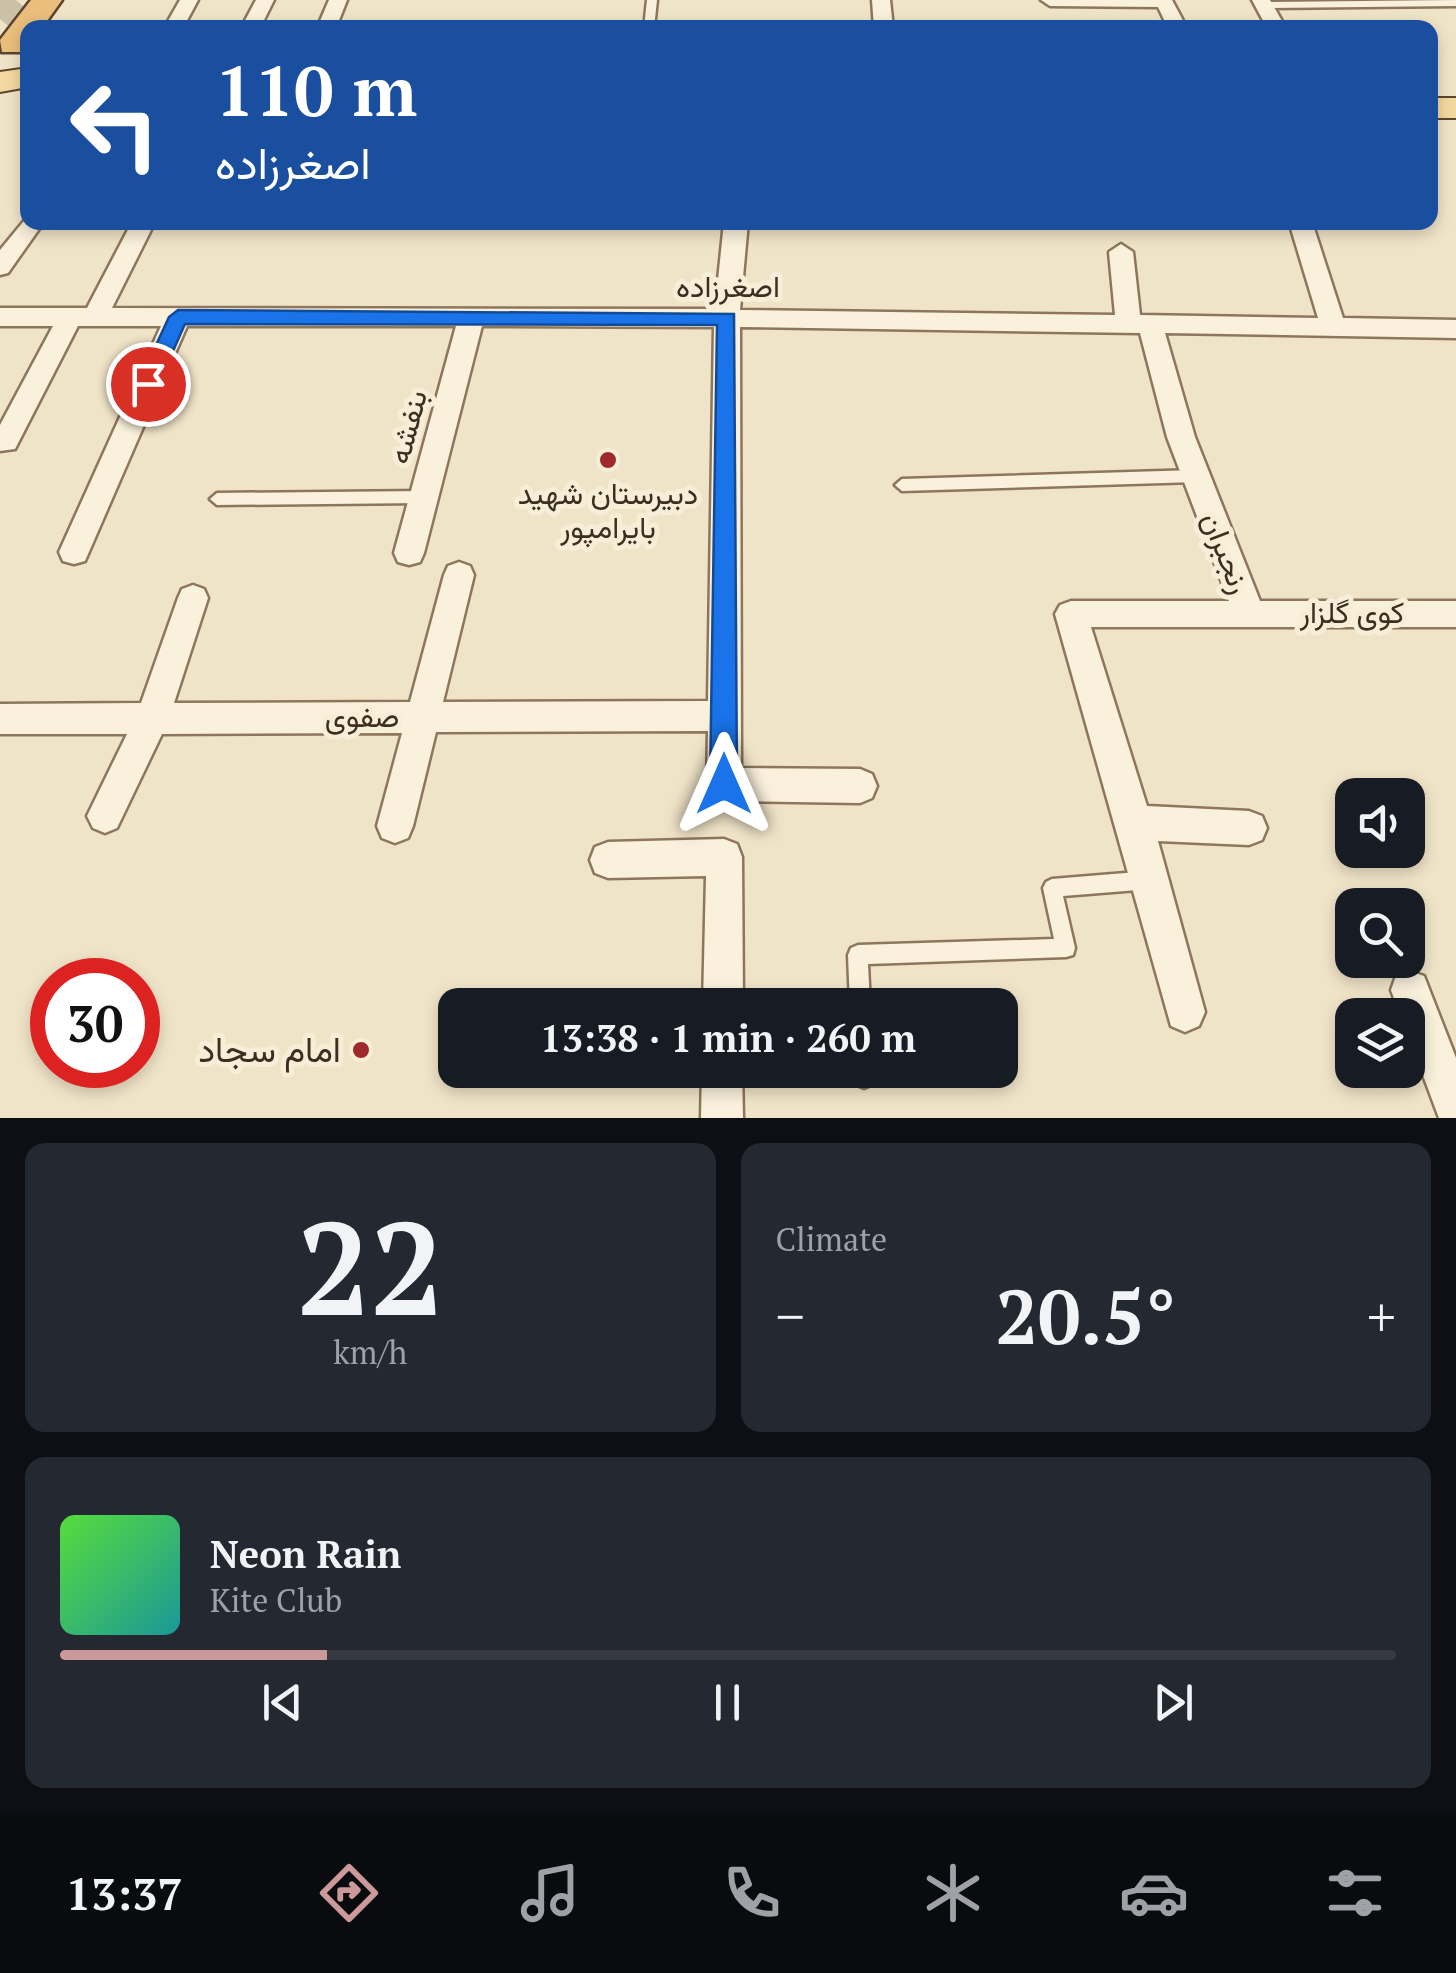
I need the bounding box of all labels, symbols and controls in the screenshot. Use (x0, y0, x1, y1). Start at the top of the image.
text: 110 m (215, 43, 417, 136)
icon: left (50, 60, 180, 190)
text: اصغرزاده (215, 132, 371, 192)
street label: اصغرزاده (676, 266, 780, 306)
pin (106, 342, 191, 427)
icon: arrive (121, 357, 176, 412)
street label: بنفشه (378, 385, 436, 468)
marker: دبیرستان شهید بایرامپور (597, 449, 619, 471)
place label: دبیرستان شهید بایرامپور (518, 473, 698, 548)
street label: رنجبران (1193, 506, 1261, 599)
street label: کوی گلزار (1299, 592, 1404, 632)
street label: صفوی (325, 696, 399, 736)
position arrow (672, 732, 776, 836)
map controls (1335, 778, 1425, 1088)
button: sound (1335, 778, 1425, 868)
button: search (1335, 888, 1425, 978)
speed limit sign: 30 (30, 958, 160, 1088)
button: layers (1335, 998, 1425, 1088)
text: 13:38 · 1 min · 260 m (540, 1013, 916, 1063)
place label: امام سجاد (198, 1026, 341, 1073)
marker: امام سجاد (350, 1039, 372, 1061)
text: 22 (297, 1180, 444, 1352)
text: Climate (776, 1218, 887, 1260)
text: 20.5° (996, 1266, 1176, 1365)
text: − (776, 1279, 805, 1352)
text: + (1367, 1279, 1396, 1352)
text: km/h (333, 1331, 407, 1373)
text: Neon Rain (210, 1529, 401, 1579)
text: Kite Club (210, 1579, 342, 1621)
icon: previous (255, 1675, 310, 1730)
icon: pause (700, 1675, 755, 1730)
icon: next (1146, 1675, 1201, 1730)
icon: directions (314, 1858, 384, 1928)
icon: music (515, 1858, 585, 1928)
icon: phone (717, 1858, 787, 1928)
icon: climate (918, 1858, 988, 1928)
icon: car (1119, 1858, 1189, 1928)
icon: filters (1320, 1858, 1390, 1928)
text: 13:37 (66, 1863, 183, 1923)

